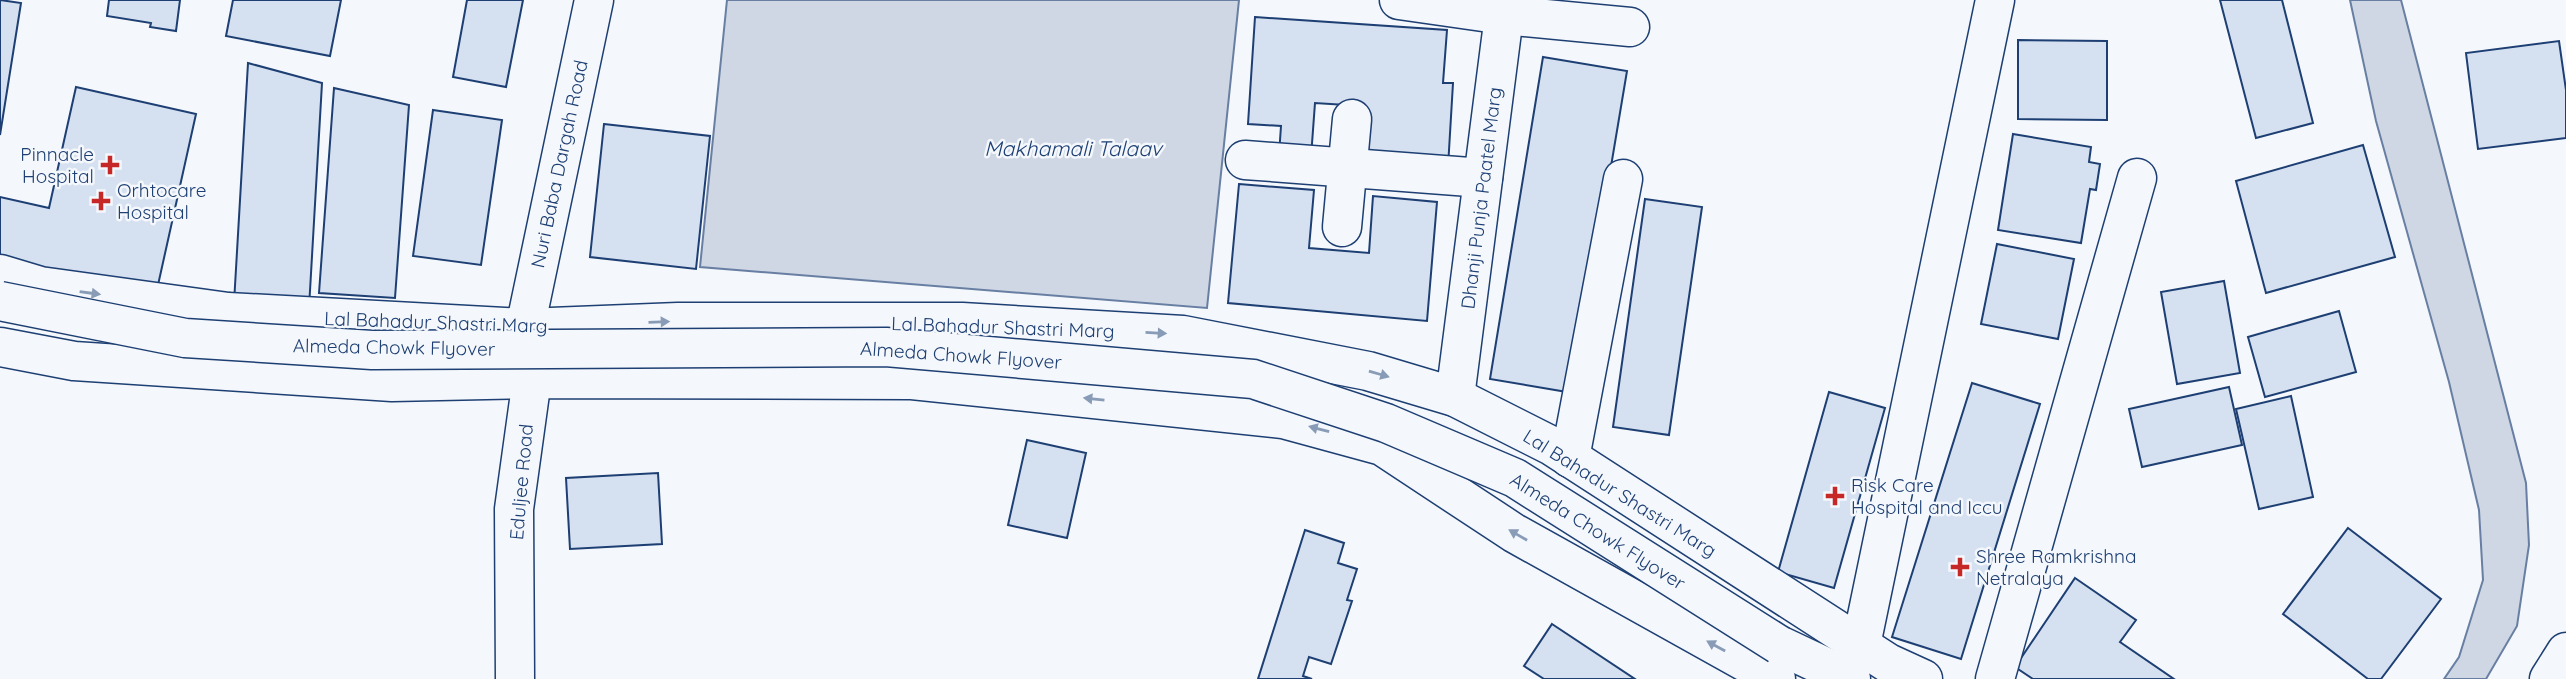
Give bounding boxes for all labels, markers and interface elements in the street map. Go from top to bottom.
street label: Nuri Baba Dargah Road [525,58,593,270]
street label: Dhanji Punja Paatel Marg [1455,86,1507,310]
water label: Makhamali Talaav [984,135,1165,161]
place label: Pinnacle Hospital [20,142,94,188]
marker: Pinnacle Hospital [100,155,120,175]
place label: Orhtocare Hospital [117,178,206,224]
marker: Orhtocare Hospital [91,191,111,211]
one-way arrow [79,288,101,299]
street label: Lal Bahadur Shastri Marg [324,306,548,338]
street label: Lal Bahadur Shastri Marg [891,311,1115,343]
one-way arrow [648,317,670,328]
one-way arrow [1145,328,1167,339]
street label: Almeda Chowk Flyover [293,333,496,361]
street label: Almeda Chowk Flyover [859,336,1063,374]
one-way arrow [1369,370,1390,380]
one-way arrow [1083,393,1105,404]
street label: Eduljee Road [504,423,538,541]
one-way arrow [1308,423,1329,433]
street label: Lal Bahadur Shastri Marg [1519,424,1721,562]
street label: Almeda Chowk Flyover [1506,467,1691,595]
place label: Risk Care Hospital and Iccu [1851,473,2003,519]
marker: Risk Care Hospital and Iccu [1825,486,1845,506]
one-way arrow [1508,528,1527,541]
place label: Shree Ramkrishna Netralaya [1976,544,2136,590]
marker: Shree Ramkrishna Netralaya [1950,557,1970,577]
one-way arrow [1707,640,1726,652]

